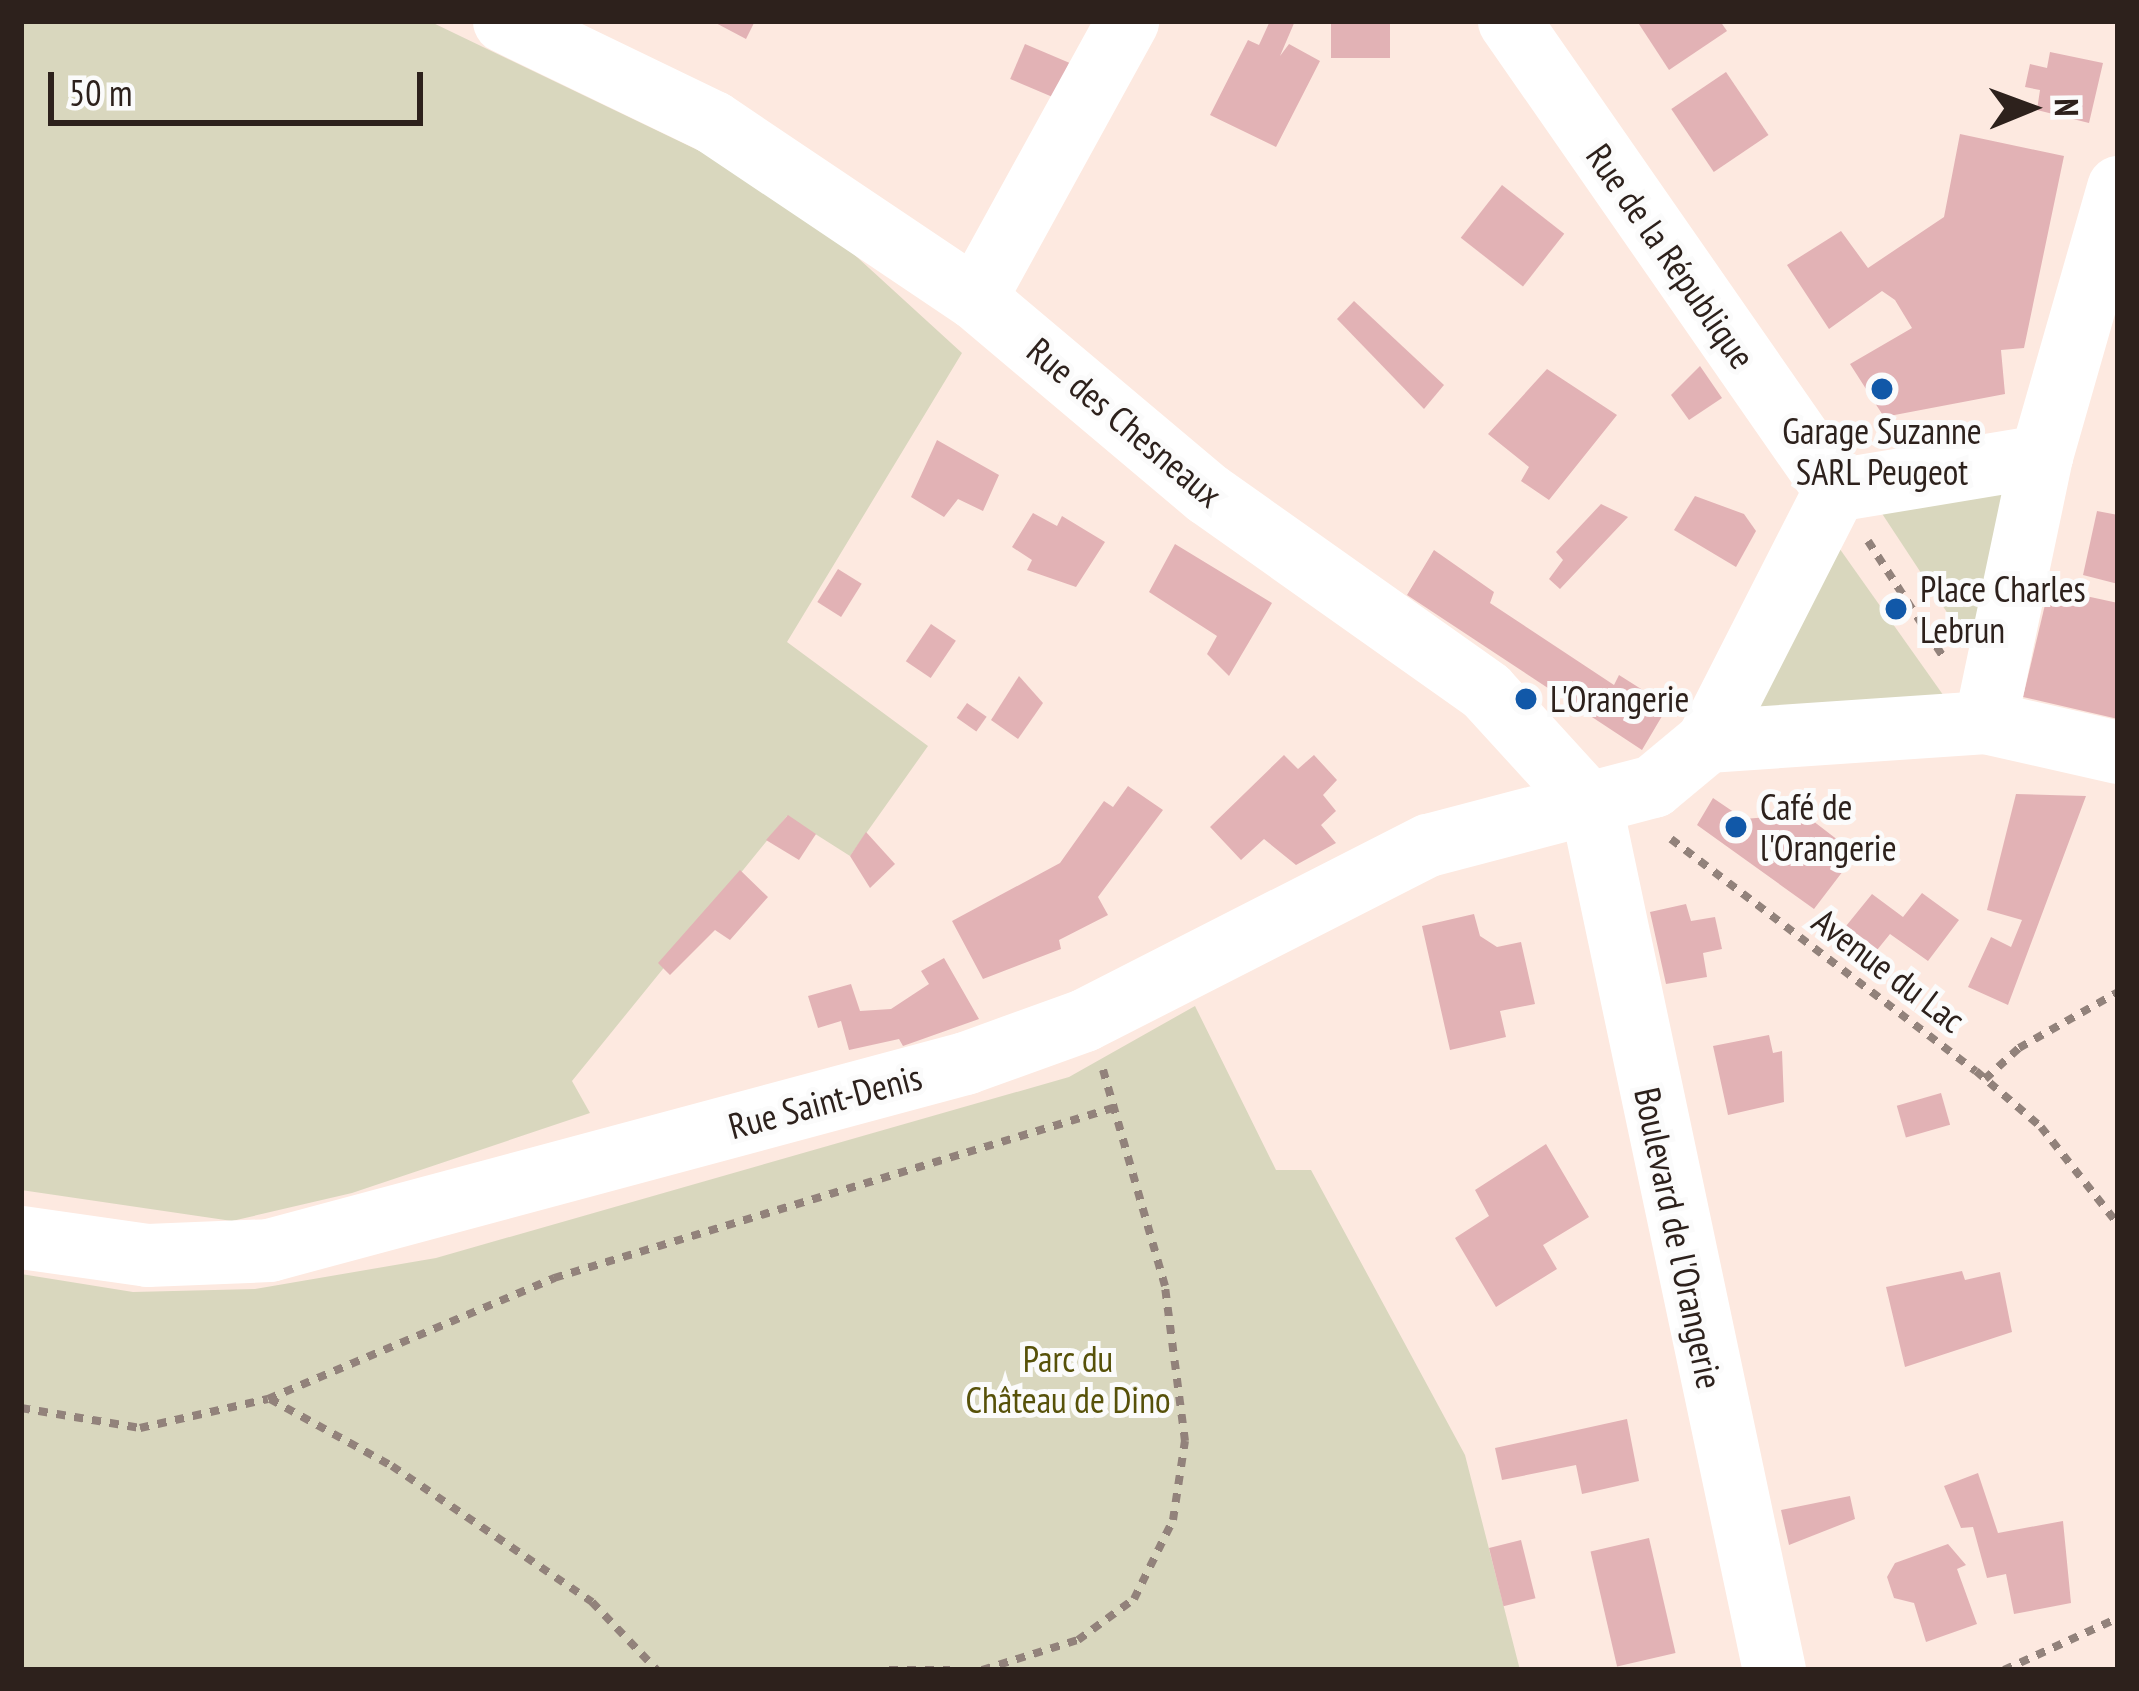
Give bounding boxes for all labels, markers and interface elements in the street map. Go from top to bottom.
scale bar [54,48,429,122]
north arrow [1971,48,2091,168]
text: 50 m [69,69,132,116]
text: N [2046,98,2089,117]
street label: Rue de la République [1578,136,1764,376]
street label: Rue des Chesneaux [1019,328,1231,516]
marker: Garage Suzanne SARL Peugeot [1869,376,1895,402]
place label: Garage Suzanne SARL Peugeot [1782,408,1982,493]
place label: Place Charles Lebrun [1920,566,2086,651]
marker: Place Charles Lebrun [1883,596,1909,622]
place label: L'Orangerie [1550,677,1689,721]
marker: L'Orangerie [1513,686,1539,712]
place label: Café de l'Orangerie [1760,784,1897,869]
marker: Café de l'Orangerie [1723,814,1749,840]
street label: Avenue du Lac [1804,899,1974,1041]
street label: Rue Saint-Denis [724,1055,926,1147]
street label: Boulevard de l'Orangerie [1626,1083,1732,1393]
park label: Parc du Château de Dino [965,1336,1171,1421]

